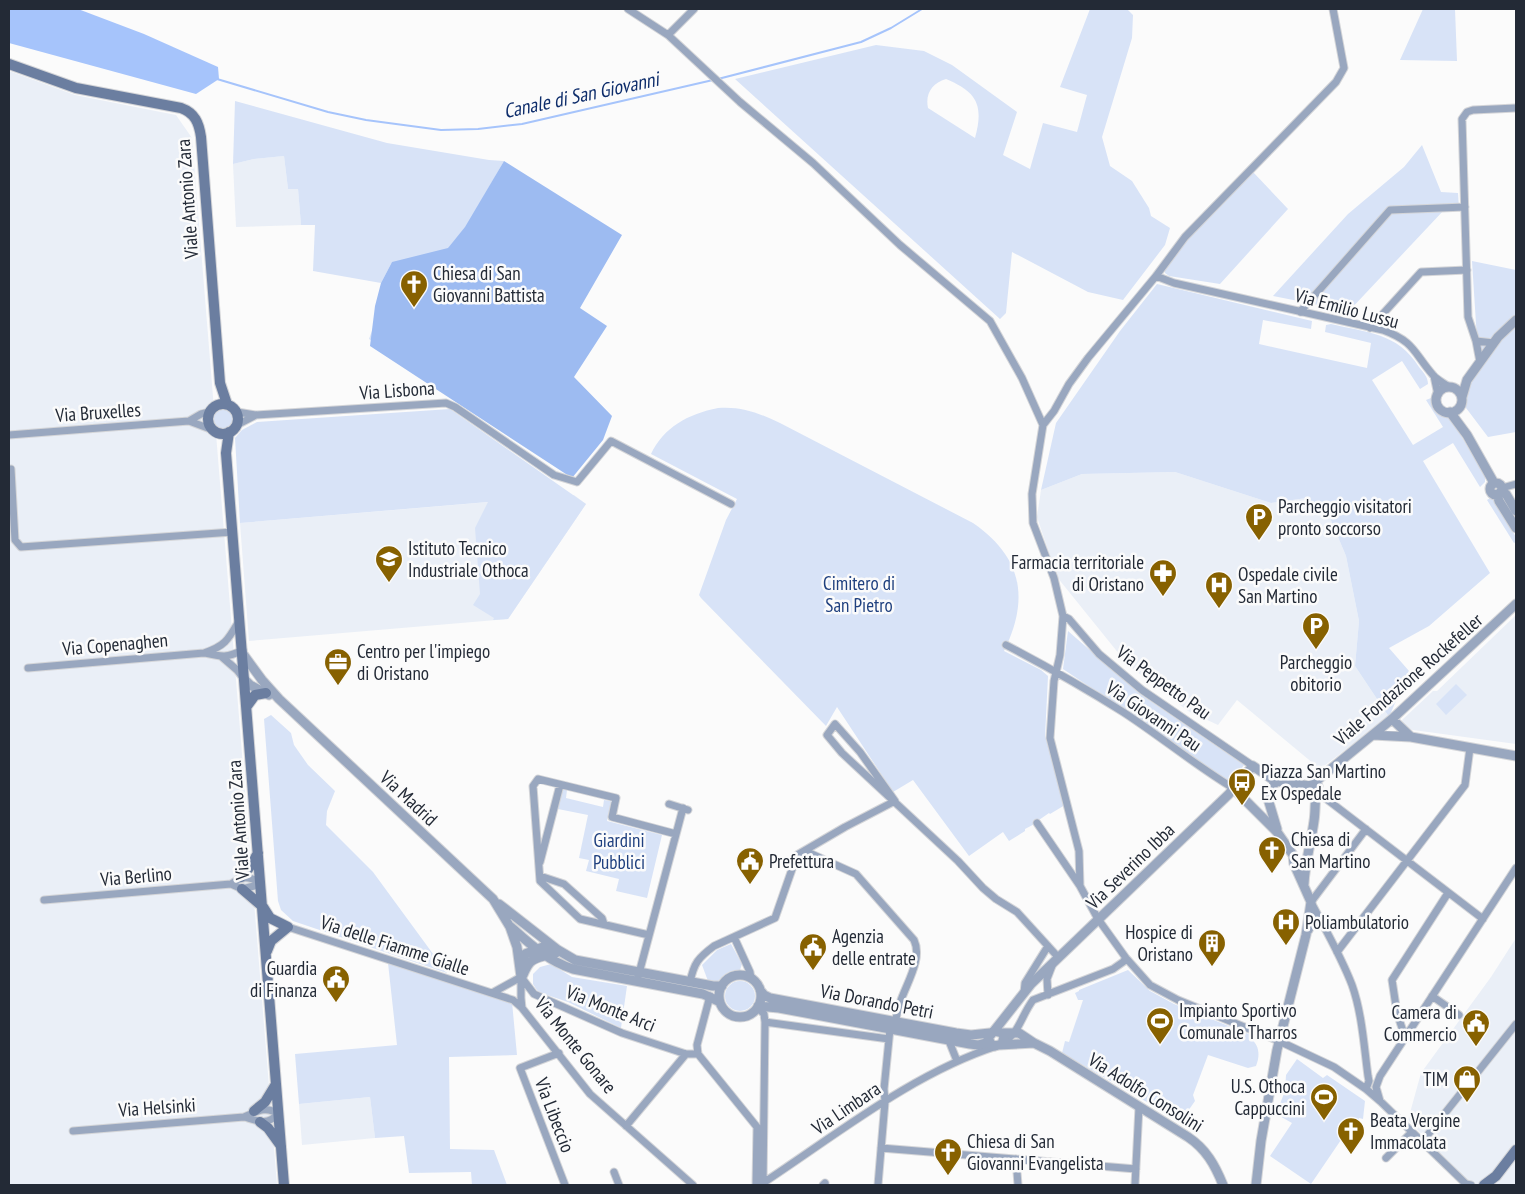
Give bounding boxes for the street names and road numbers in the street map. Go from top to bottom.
street label: Viale Antonio Zara [171,138,203,261]
street label: Via Emilio Lussu [1291,282,1402,333]
street label: Via Lisbona [358,375,435,405]
street label: Via Bruxelles [54,397,141,427]
street label: Viale Fondazione Rockefeller [1328,607,1488,751]
street label: Via Copenaghen [60,627,169,661]
street label: Via Peppetto Pau [1111,639,1216,724]
street label: Via Giovanni Pau [1101,675,1206,757]
street label: Viale Antonio Zara [222,759,254,882]
street label: Via Madrid [374,765,443,831]
street label: Via Severino Ibba [1080,818,1179,915]
street label: Via Berlino [98,861,173,891]
street label: Via delle Fiamme Gialle [316,909,473,980]
street label: Via Dorando Petri [817,978,936,1024]
street label: Via Monte Arci [562,979,659,1037]
street label: Via Monte Gonare [529,991,622,1098]
street label: Via Adolfo Consolini [1083,1047,1208,1137]
street label: Via Libeccio [529,1073,580,1156]
street label: Via Limbara [806,1076,885,1140]
street label: Via Helsinki [117,1092,196,1122]

